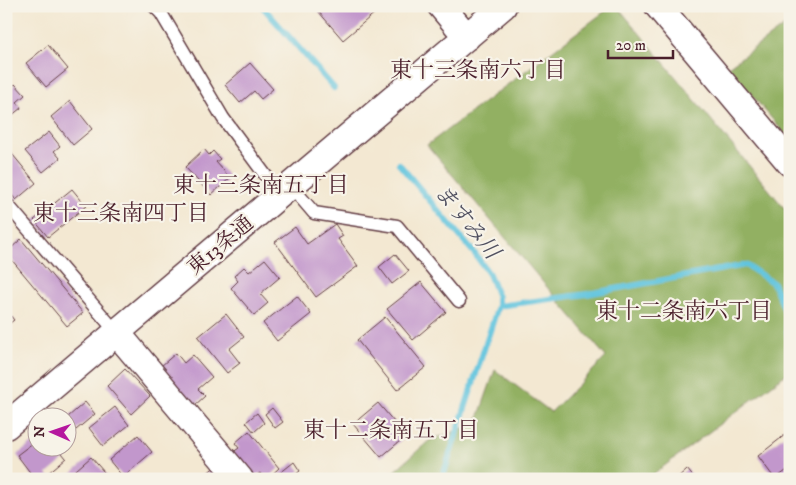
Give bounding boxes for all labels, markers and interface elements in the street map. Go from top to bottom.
scale bar [608,28,674,60]
text: 20 m [616,36,646,55]
district label: 東十三条南六丁目 [390,57,566,84]
district label: 東十三条南五丁目 [173,172,349,199]
water label: ますみ川 [429,179,506,266]
district label: 東十三条南四丁目 [33,200,209,227]
street label: 東13条通 [182,211,259,281]
district label: 東十二条南六丁目 [596,298,772,325]
north arrow [28,408,78,458]
district label: 東十二条南五丁目 [303,417,479,444]
text: N [31,425,49,438]

